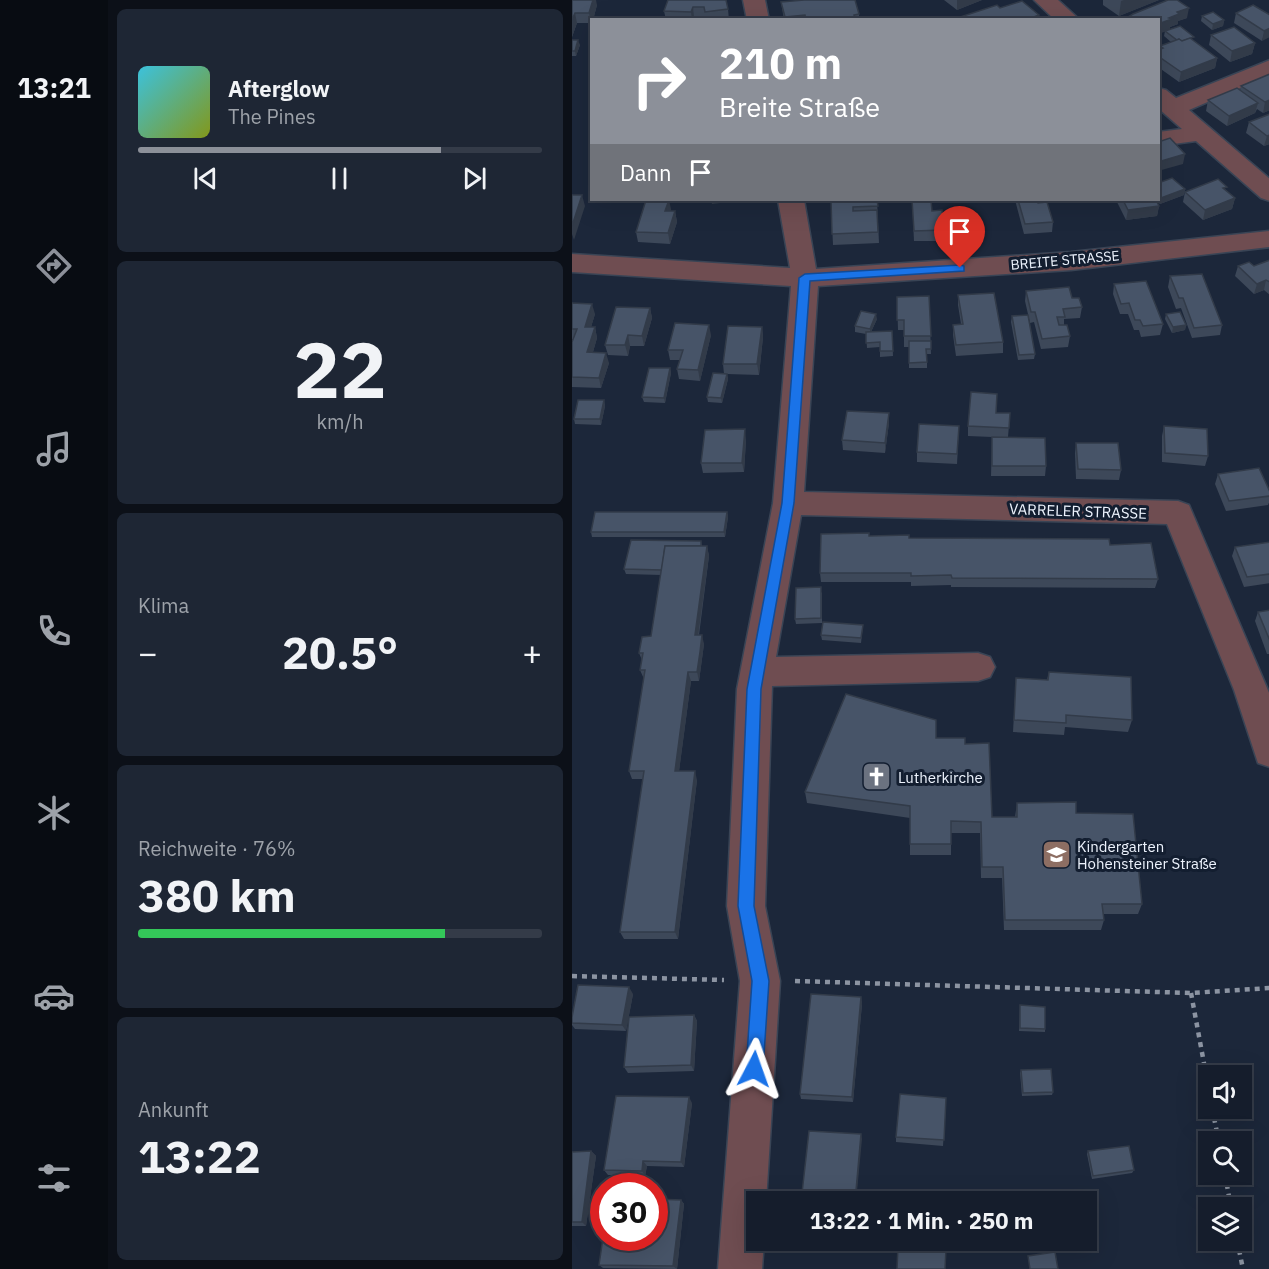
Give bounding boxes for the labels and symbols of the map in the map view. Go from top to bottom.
pin [934,206,985,268]
street label: BREITE STRASSE [1010,246,1120,274]
street label: VARRELER STRASSE [1009,499,1147,523]
church icon: Lutherkirche [861,761,893,793]
place label: Lutherkirche [898,768,983,787]
place label: Kindergarten Hohensteiner Straße [1077,837,1217,873]
school or university icon: Kindergarten Hohensteiner Straße [1040,839,1072,871]
position arrow [722,1037,786,1101]
speed limit sign: 30 [590,1173,668,1251]

